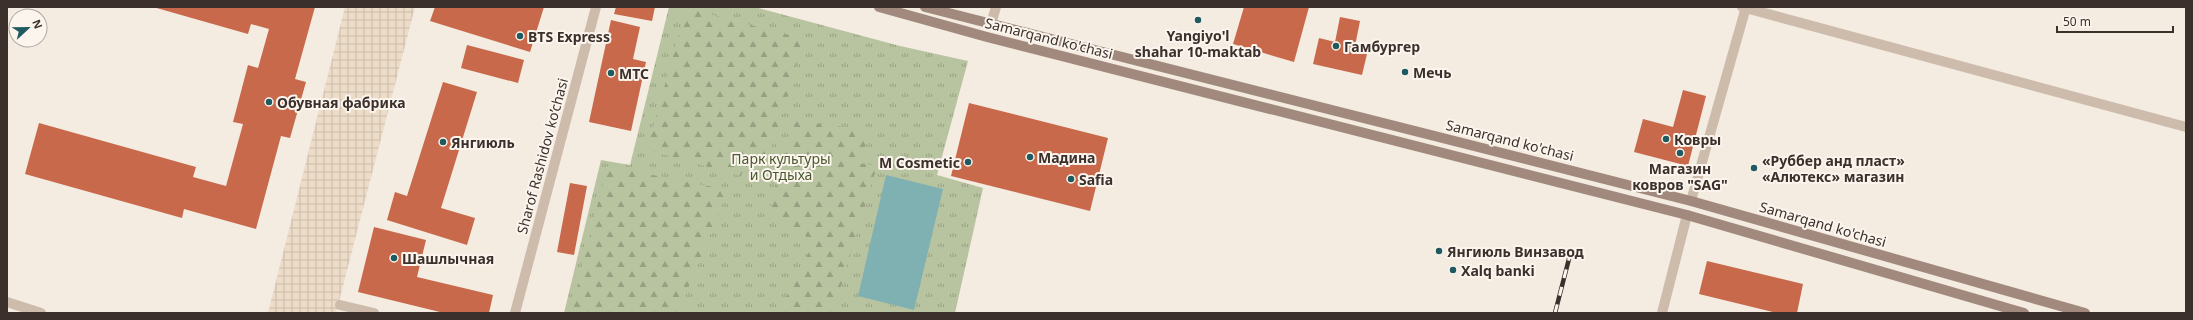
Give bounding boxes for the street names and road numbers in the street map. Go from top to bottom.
street label: Samarqand ko'chasi [983,13,1115,63]
street label: Sharof Rashidov ko’chasi [512,76,572,236]
street label: Samarqand ko'chasi [1444,115,1576,165]
street label: Samarqand ko'chasi [1757,197,1889,251]

